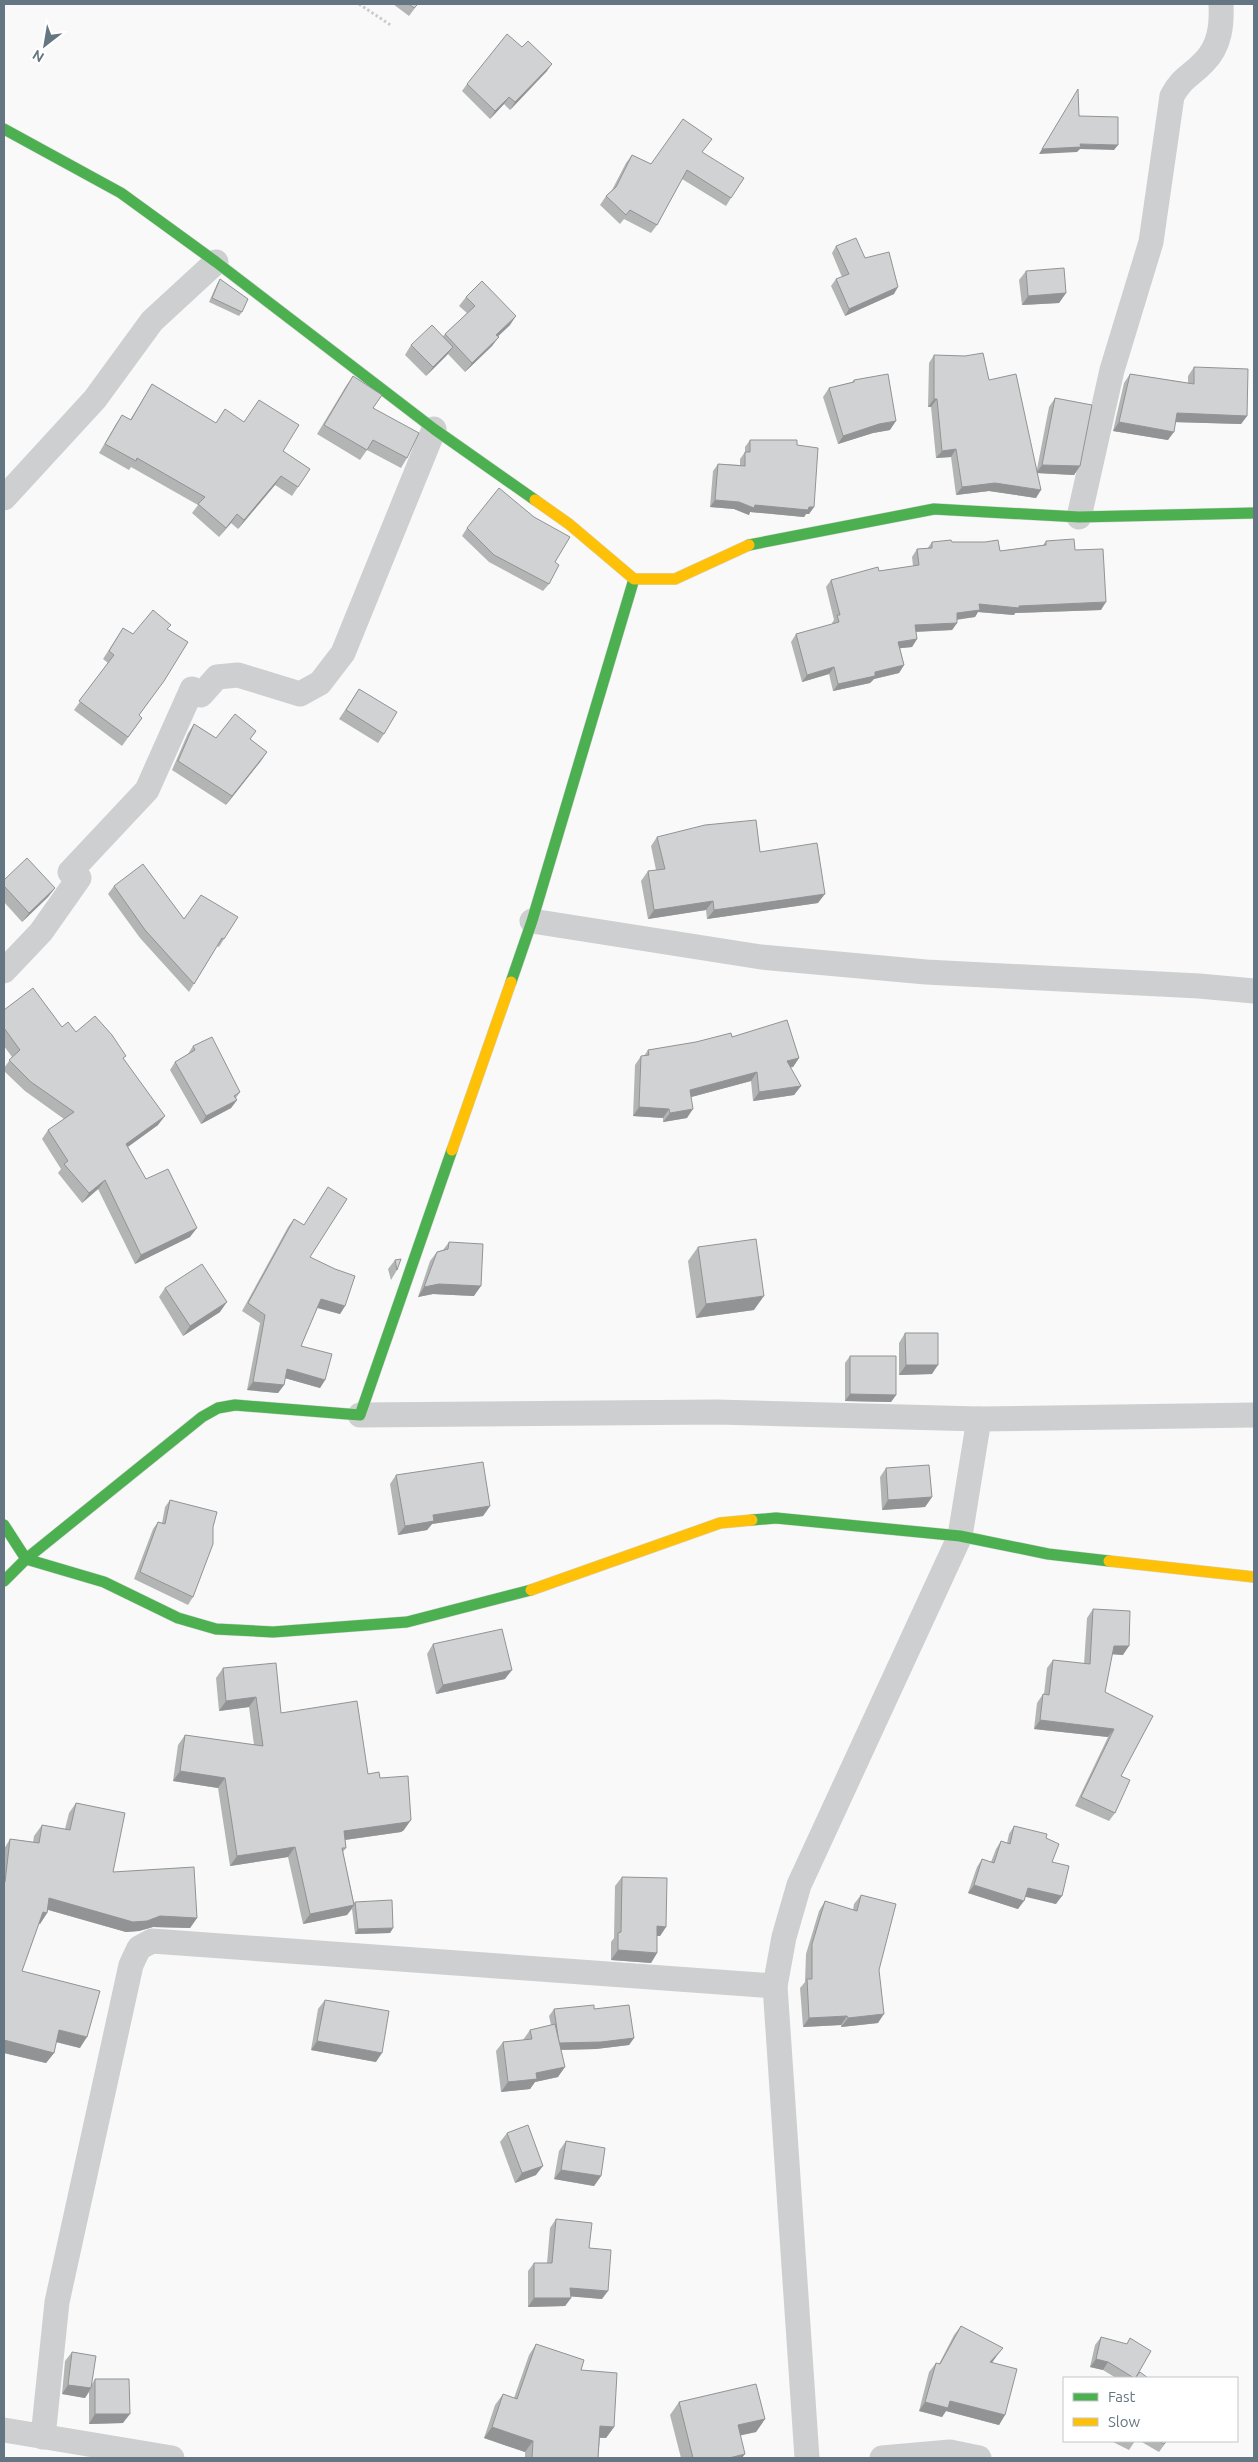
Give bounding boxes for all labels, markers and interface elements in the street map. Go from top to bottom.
north arrow [20,20,70,70]
text: N [30,47,47,66]
legend [1063,2377,1238,2442]
text: Fast [1108,2388,1136,2405]
text: Slow [1108,2413,1141,2430]

